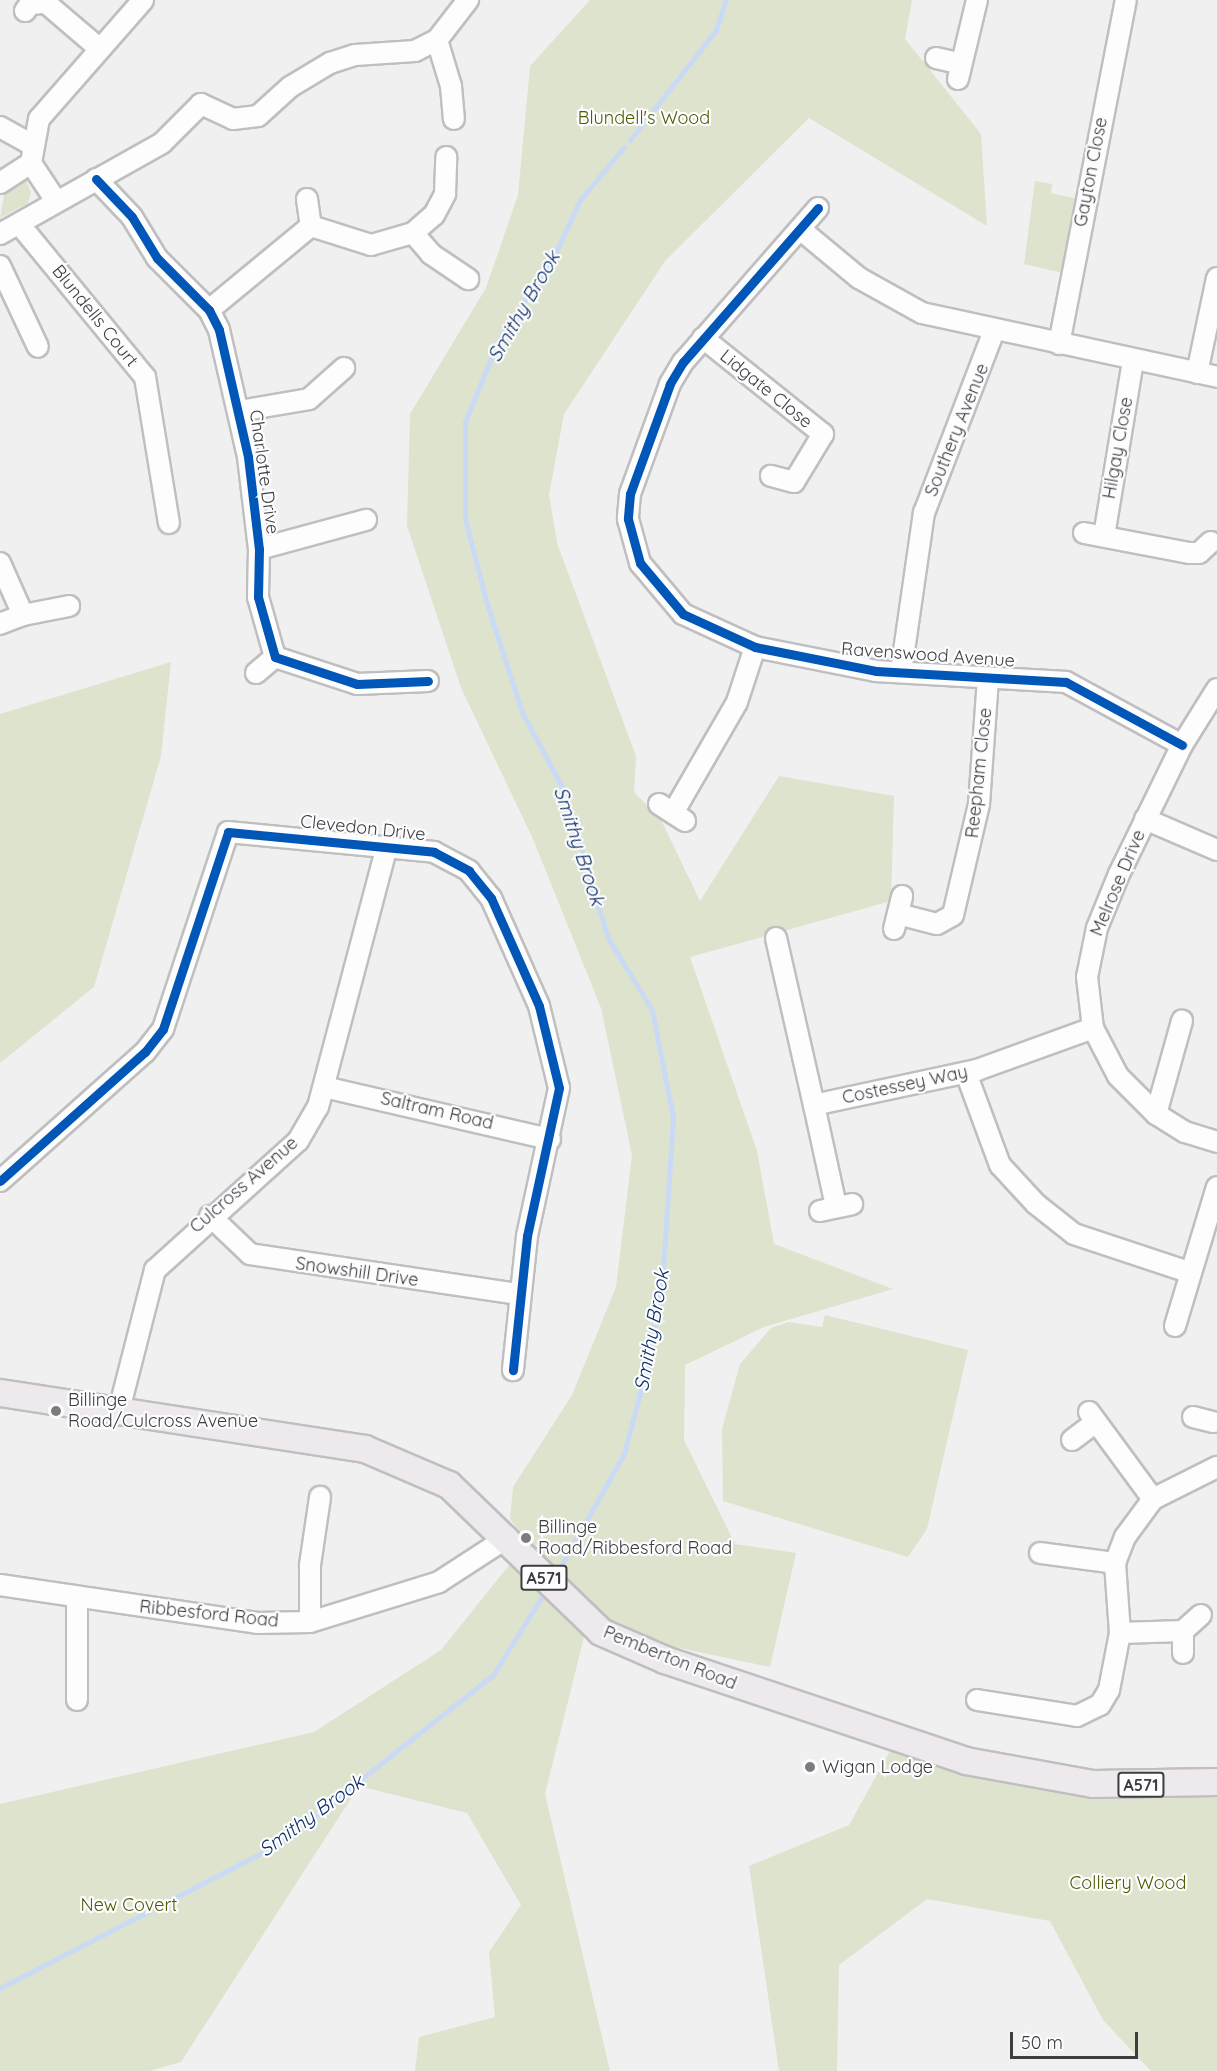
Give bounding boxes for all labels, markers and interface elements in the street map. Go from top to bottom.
park label: Blundell's Wood [578,107,710,129]
street label: Gayton Close [1070,115,1112,229]
water label: Smithy Brook [482,246,564,366]
street label: Blundells Court [47,261,143,371]
street label: Lidgate Close [715,345,817,433]
street label: Southery Avenue [921,360,993,500]
street label: Hilgay Close [1098,395,1138,501]
street label: Charlotte Drive [245,409,283,535]
street label: Ravenswood Avenue [840,638,1016,672]
street label: Reepham Close [961,707,997,839]
water label: Smithy Brook [549,783,611,909]
street label: Clevedon Drive [299,811,427,845]
street label: Melrose Drive [1086,827,1150,939]
street label: Costessey Way [840,1061,970,1109]
street label: Saltram Road [379,1088,495,1134]
street label: Culcross Avenue [186,1132,302,1238]
street label: Snowshill Drive [294,1253,420,1291]
water label: Smithy Brook [628,1267,674,1393]
place label: Billinge Road/Culcross Avenue [68,1390,258,1432]
marker: Billinge Road/Culcross Avenue [49,1404,63,1418]
place label: Billinge Road/Ribbesford Road [538,1517,732,1559]
marker: Billinge Road/Ribbesford Road [519,1531,533,1545]
road number: A571 [520,1565,568,1591]
street label: Ribbesford Road [138,1596,280,1632]
street label: Pemberton Road [600,1621,740,1695]
place label: Wigan Lodge [822,1756,933,1778]
marker: Wigan Lodge [803,1760,817,1774]
water label: Smithy Brook [254,1769,368,1861]
road number: A571 [1117,1772,1165,1798]
park label: Colliery Wood [1070,1872,1186,1894]
park label: New Covert [81,1894,177,1916]
scale bar [1013,2020,1140,2058]
text: 50 m [1021,2031,1063,2054]

